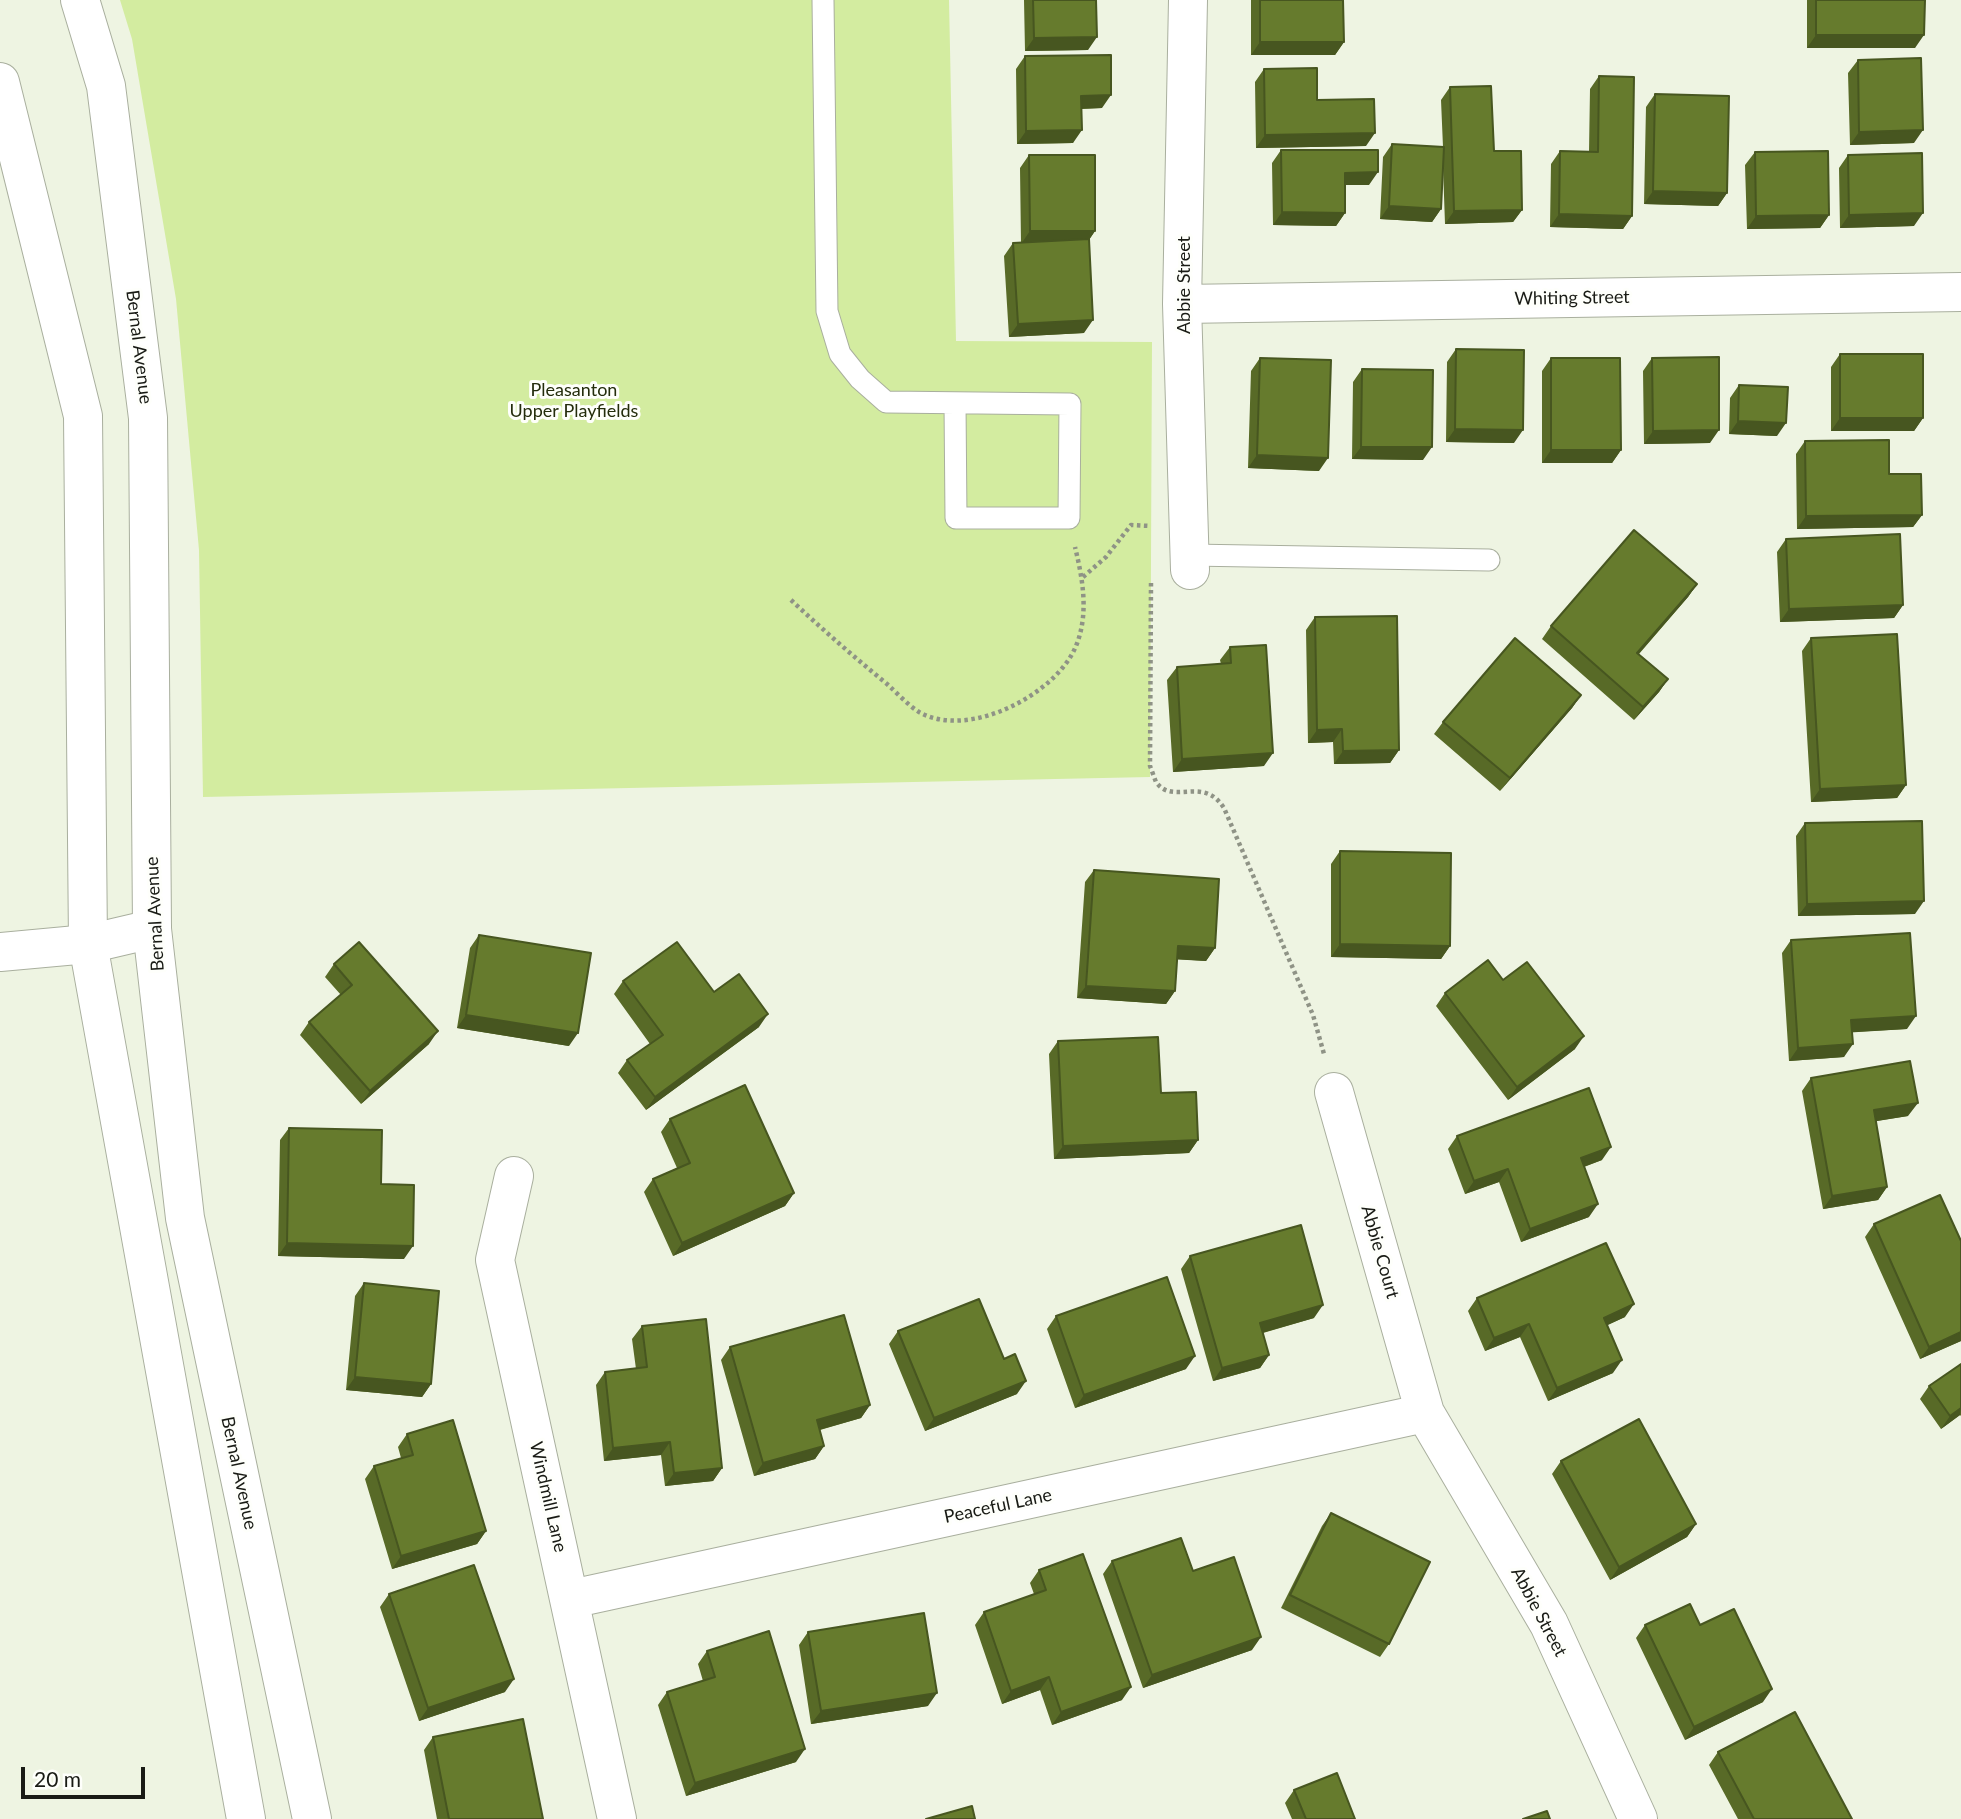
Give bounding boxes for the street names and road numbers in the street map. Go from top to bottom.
street label: Abbie Street [1173,236,1195,334]
street label: Whiting Street [1514,286,1630,310]
street label: Bernal Avenue [121,289,157,405]
street label: Bernal Avenue [141,856,169,972]
street label: Abbie Court [1356,1203,1404,1301]
street label: Bernal Avenue [216,1415,262,1531]
street label: Windmill Lane [525,1440,571,1554]
street label: Peaceful Lane [942,1484,1054,1528]
street label: Abbie Street [1506,1564,1572,1660]

